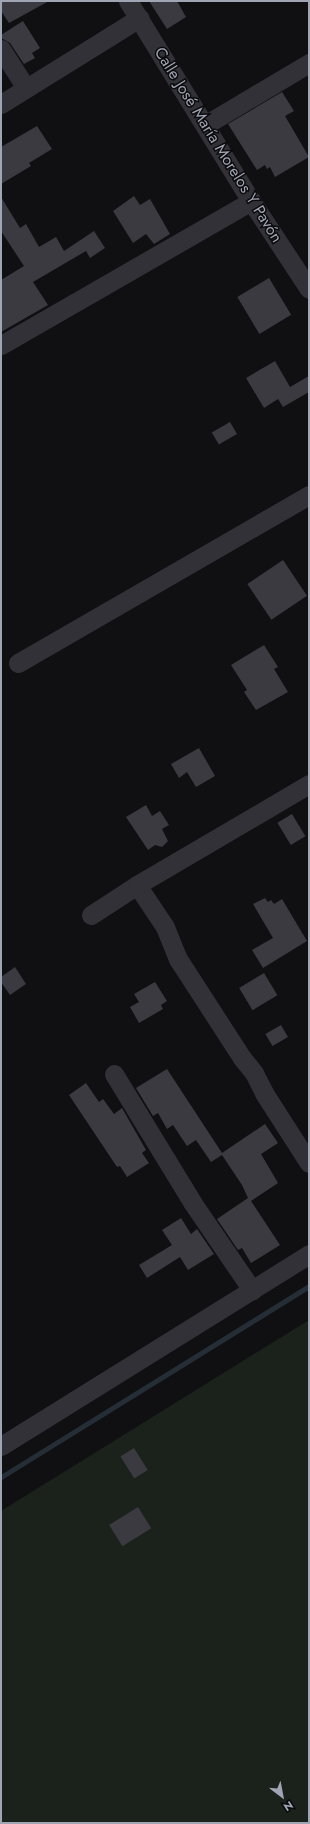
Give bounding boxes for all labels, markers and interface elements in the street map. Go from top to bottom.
street label: Calle José María Morelos Y Pavón [150,44,286,246]
north arrow [262,1776,302,1816]
text: N [280,1797,296,1815]

